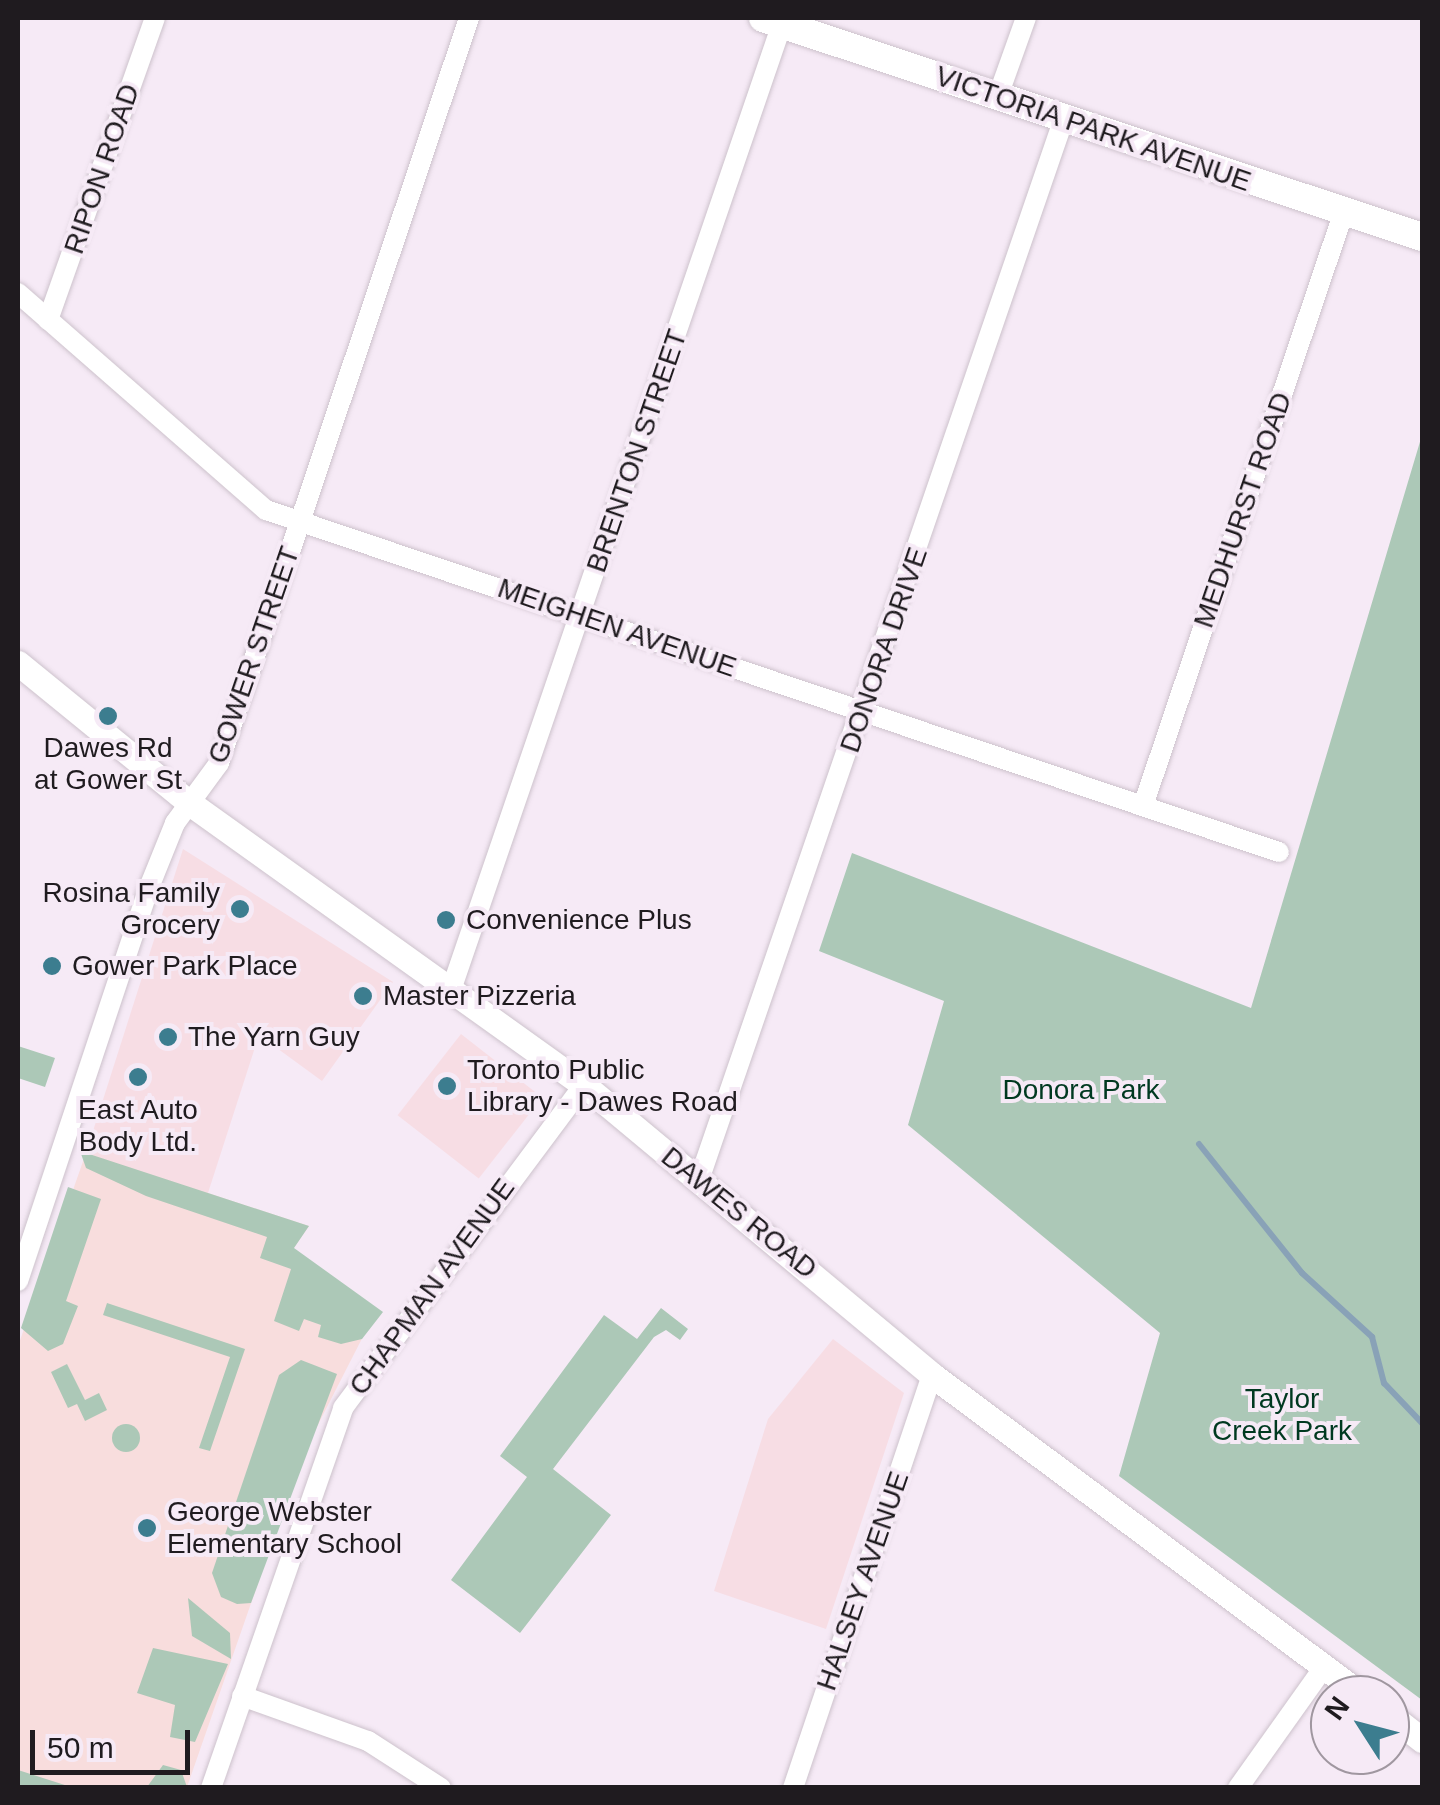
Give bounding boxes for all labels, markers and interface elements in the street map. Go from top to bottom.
street label: VICTORIA PARK AVENUE [929,59,1257,199]
street label: RIPON ROAD [57,80,147,258]
street label: BRENTON STREET [580,325,694,577]
street label: MEDHURST ROAD [1187,388,1299,632]
street label: GOWER STREET [201,542,307,768]
street label: DONORA DRIVE [833,542,935,758]
street label: MEIGHEN AVENUE [493,571,741,685]
marker: Dawes Rd at Gower St [97,705,119,727]
place label: Dawes Rd at Gower St [34,731,182,797]
place label: Rosina Family Grocery [43,876,220,942]
marker: Rosina Family Grocery [229,898,251,920]
place label: Convenience Plus [466,903,692,937]
marker: Convenience Plus [435,909,457,931]
place label: Gower Park Place [72,949,298,983]
marker: Gower Park Place [41,955,63,977]
place label: Master Pizzeria [383,979,576,1013]
marker: Master Pizzeria [352,985,374,1007]
place label: The Yarn Guy [188,1020,360,1054]
marker: The Yarn Guy [157,1026,179,1048]
place label: Toronto Public Library - Dawes Road [467,1053,738,1119]
marker: East Auto Body Ltd. [127,1066,149,1088]
park label: Donora Park [1002,1073,1160,1107]
marker: Toronto Public Library - Dawes Road [436,1075,458,1097]
place label: East Auto Body Ltd. [77,1093,199,1159]
street label: DAWES ROAD [654,1140,824,1286]
street label: CHAPMAN AVENUE [342,1172,522,1402]
park label: Taylor Creek Park [1212,1382,1352,1448]
street label: HALSEY AVENUE [809,1466,917,1696]
place label: George Webster Elementary School [167,1495,402,1561]
marker: George Webster Elementary School [136,1517,158,1539]
north arrow [1310,1675,1410,1775]
text: N [1318,1691,1355,1726]
scale bar [35,1710,195,1772]
text: 50 m [47,1731,114,1764]

